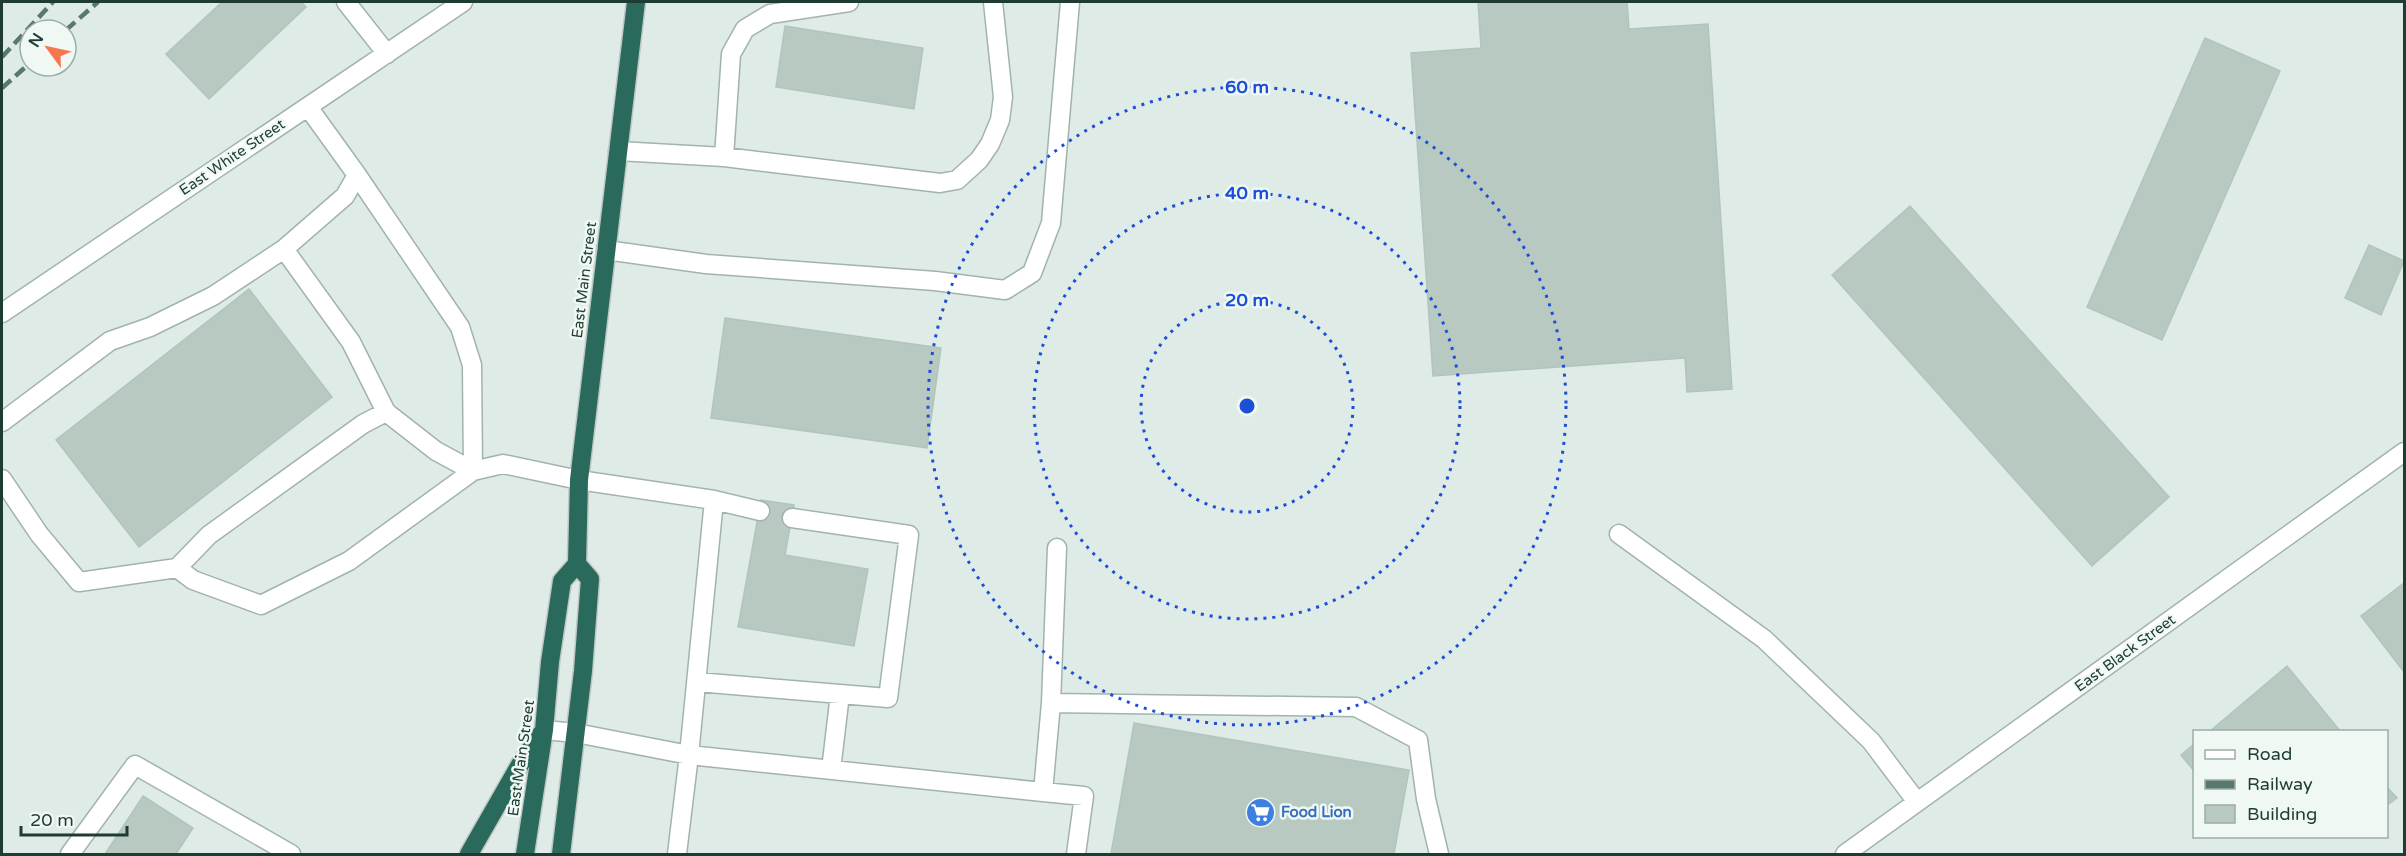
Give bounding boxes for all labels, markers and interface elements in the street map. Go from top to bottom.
north arrow [18,18,78,78]
text: N [24,30,48,51]
text: 60 m [1225,76,1269,98]
street label: East White Street [176,115,288,199]
text: 40 m [1225,182,1269,204]
street label: East Main Street [568,220,600,339]
text: 20 m [1225,289,1269,311]
centre of rings [1237,396,1257,416]
street label: East Black Street [2071,610,2179,696]
street label: East Main Street [504,698,538,817]
legend [2193,730,2388,838]
text: Road [2247,743,2292,765]
text: Railway [2247,773,2313,795]
supermarket icon: Food Lion [1244,796,1276,828]
scale bar [21,799,128,837]
place label: Food Lion [1281,803,1352,821]
text: Building [2247,803,2317,825]
text: 20 m [30,809,74,831]

